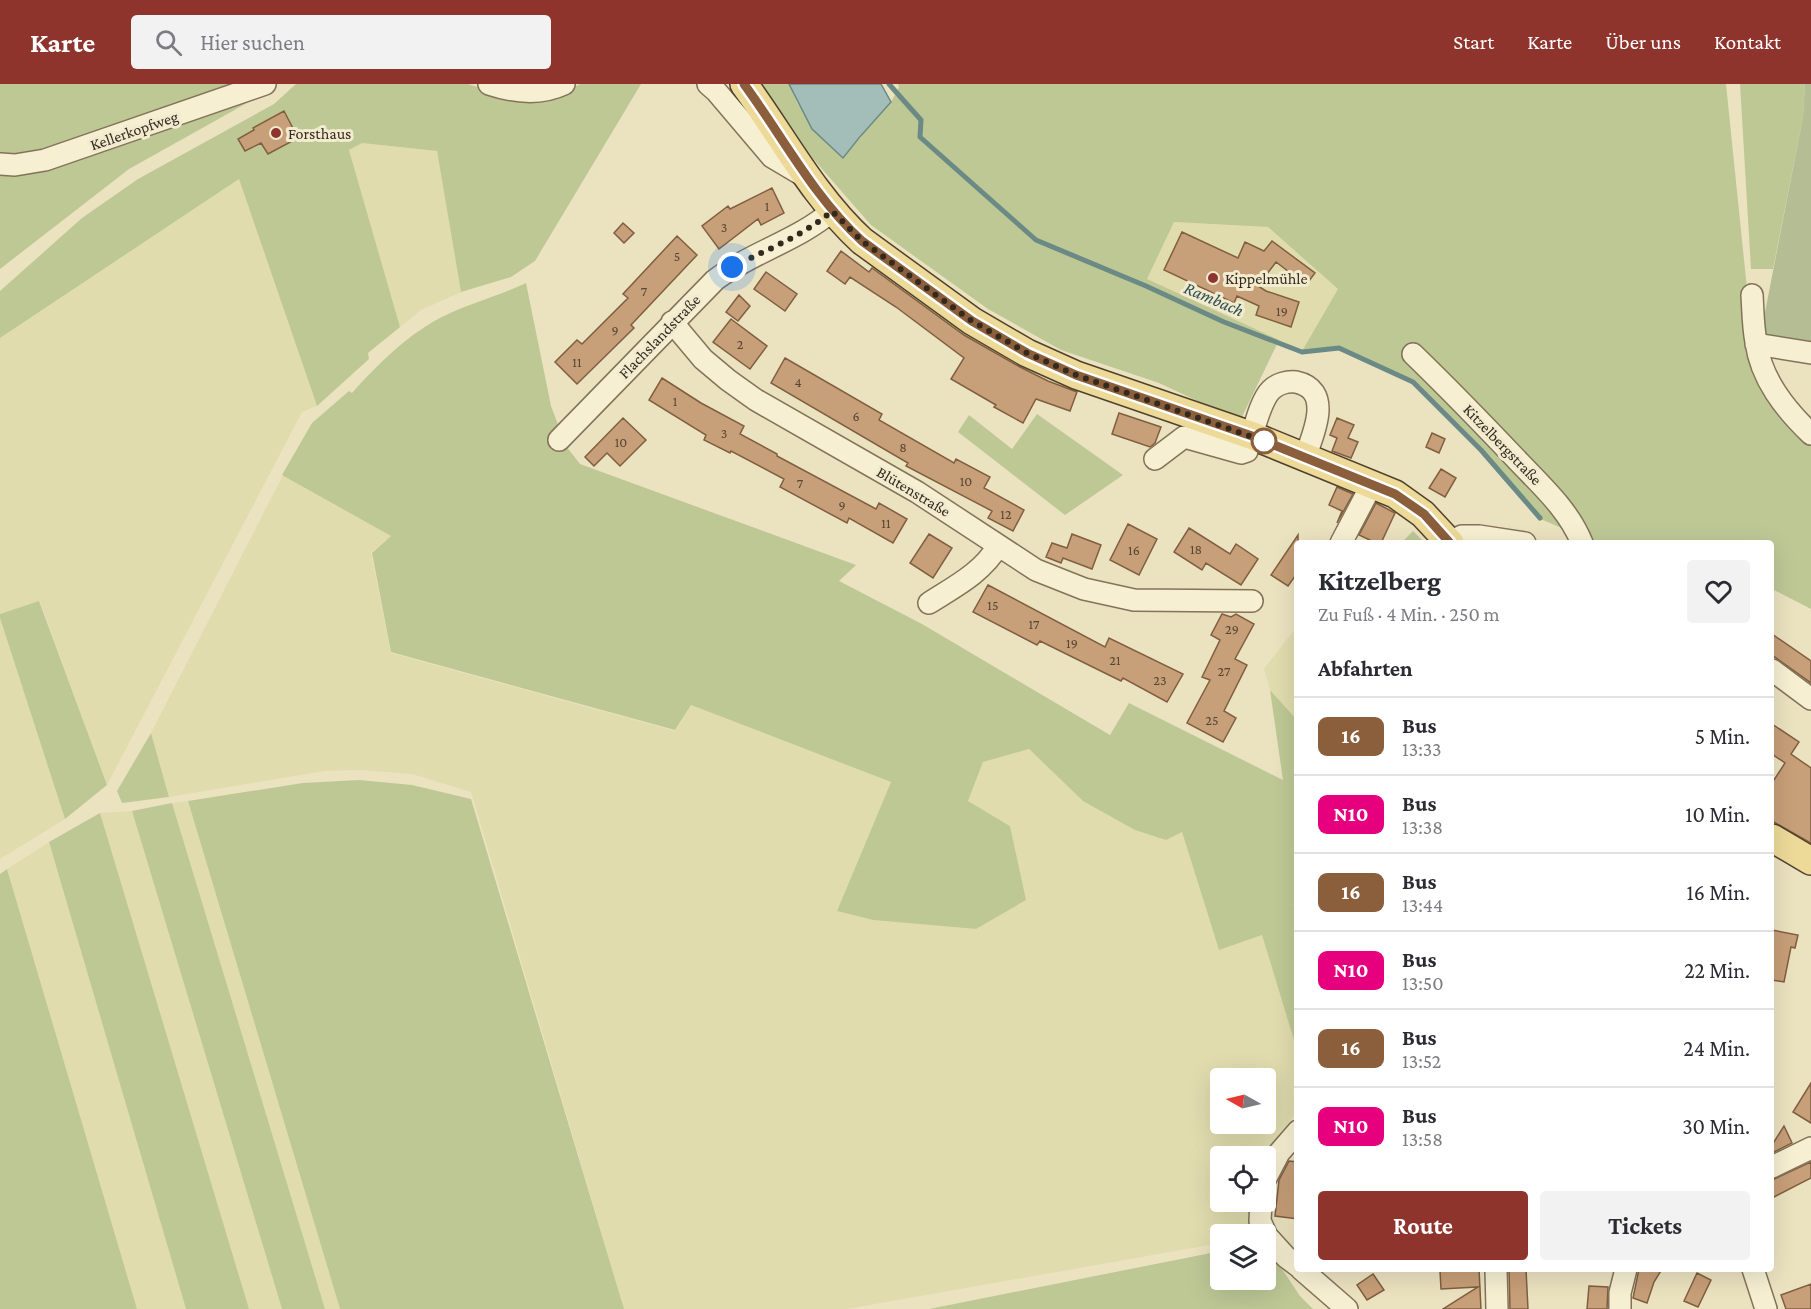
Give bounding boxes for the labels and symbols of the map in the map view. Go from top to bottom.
street label: Kellerkopfweg [88,107,181,154]
place label: Forsthaus [288,125,351,142]
marker: Forsthaus [269,126,283,140]
house number: 1 [765,198,770,214]
house number: 3 [721,219,727,235]
house number: 5 [674,248,680,264]
your location [717,252,747,282]
place label: Kippelmühle [1225,270,1308,288]
marker: Kippelmühle [1206,271,1220,285]
water label: Rambach [1181,278,1247,321]
house number: 7 [641,283,648,299]
street label: Flachslandstraße [615,291,704,382]
house number: 19 [1276,303,1288,319]
house number: 9 [611,322,619,338]
house number: 2 [737,336,744,352]
house number: 11 [572,354,582,370]
house number: 4 [794,374,802,390]
house number: 1 [673,393,678,409]
street label: Kitzelbergstraße [1459,401,1545,489]
house number: 6 [852,408,860,424]
house number: 3 [721,425,727,441]
unlabelled marker [1251,428,1277,454]
house number: 10 [615,434,627,450]
house number: 8 [899,439,907,455]
street label: Blütenstraße [874,463,953,520]
house number: 10 [960,473,972,489]
house number: 7 [797,475,804,491]
house number: 9 [838,497,846,513]
house number: 12 [1000,506,1012,522]
house number: 11 [881,515,891,531]
house number: 18 [1190,541,1202,557]
house number: 16 [1128,542,1140,558]
house number: 15 [987,597,999,613]
house number: 17 [1028,616,1040,632]
house number: 29 [1225,621,1239,637]
house number: 19 [1066,635,1078,651]
house number: 21 [1109,652,1121,668]
house number: 27 [1218,663,1231,679]
house number: 23 [1153,672,1167,688]
house number: 25 [1205,712,1219,728]
north arrow [1210,1068,1276,1134]

